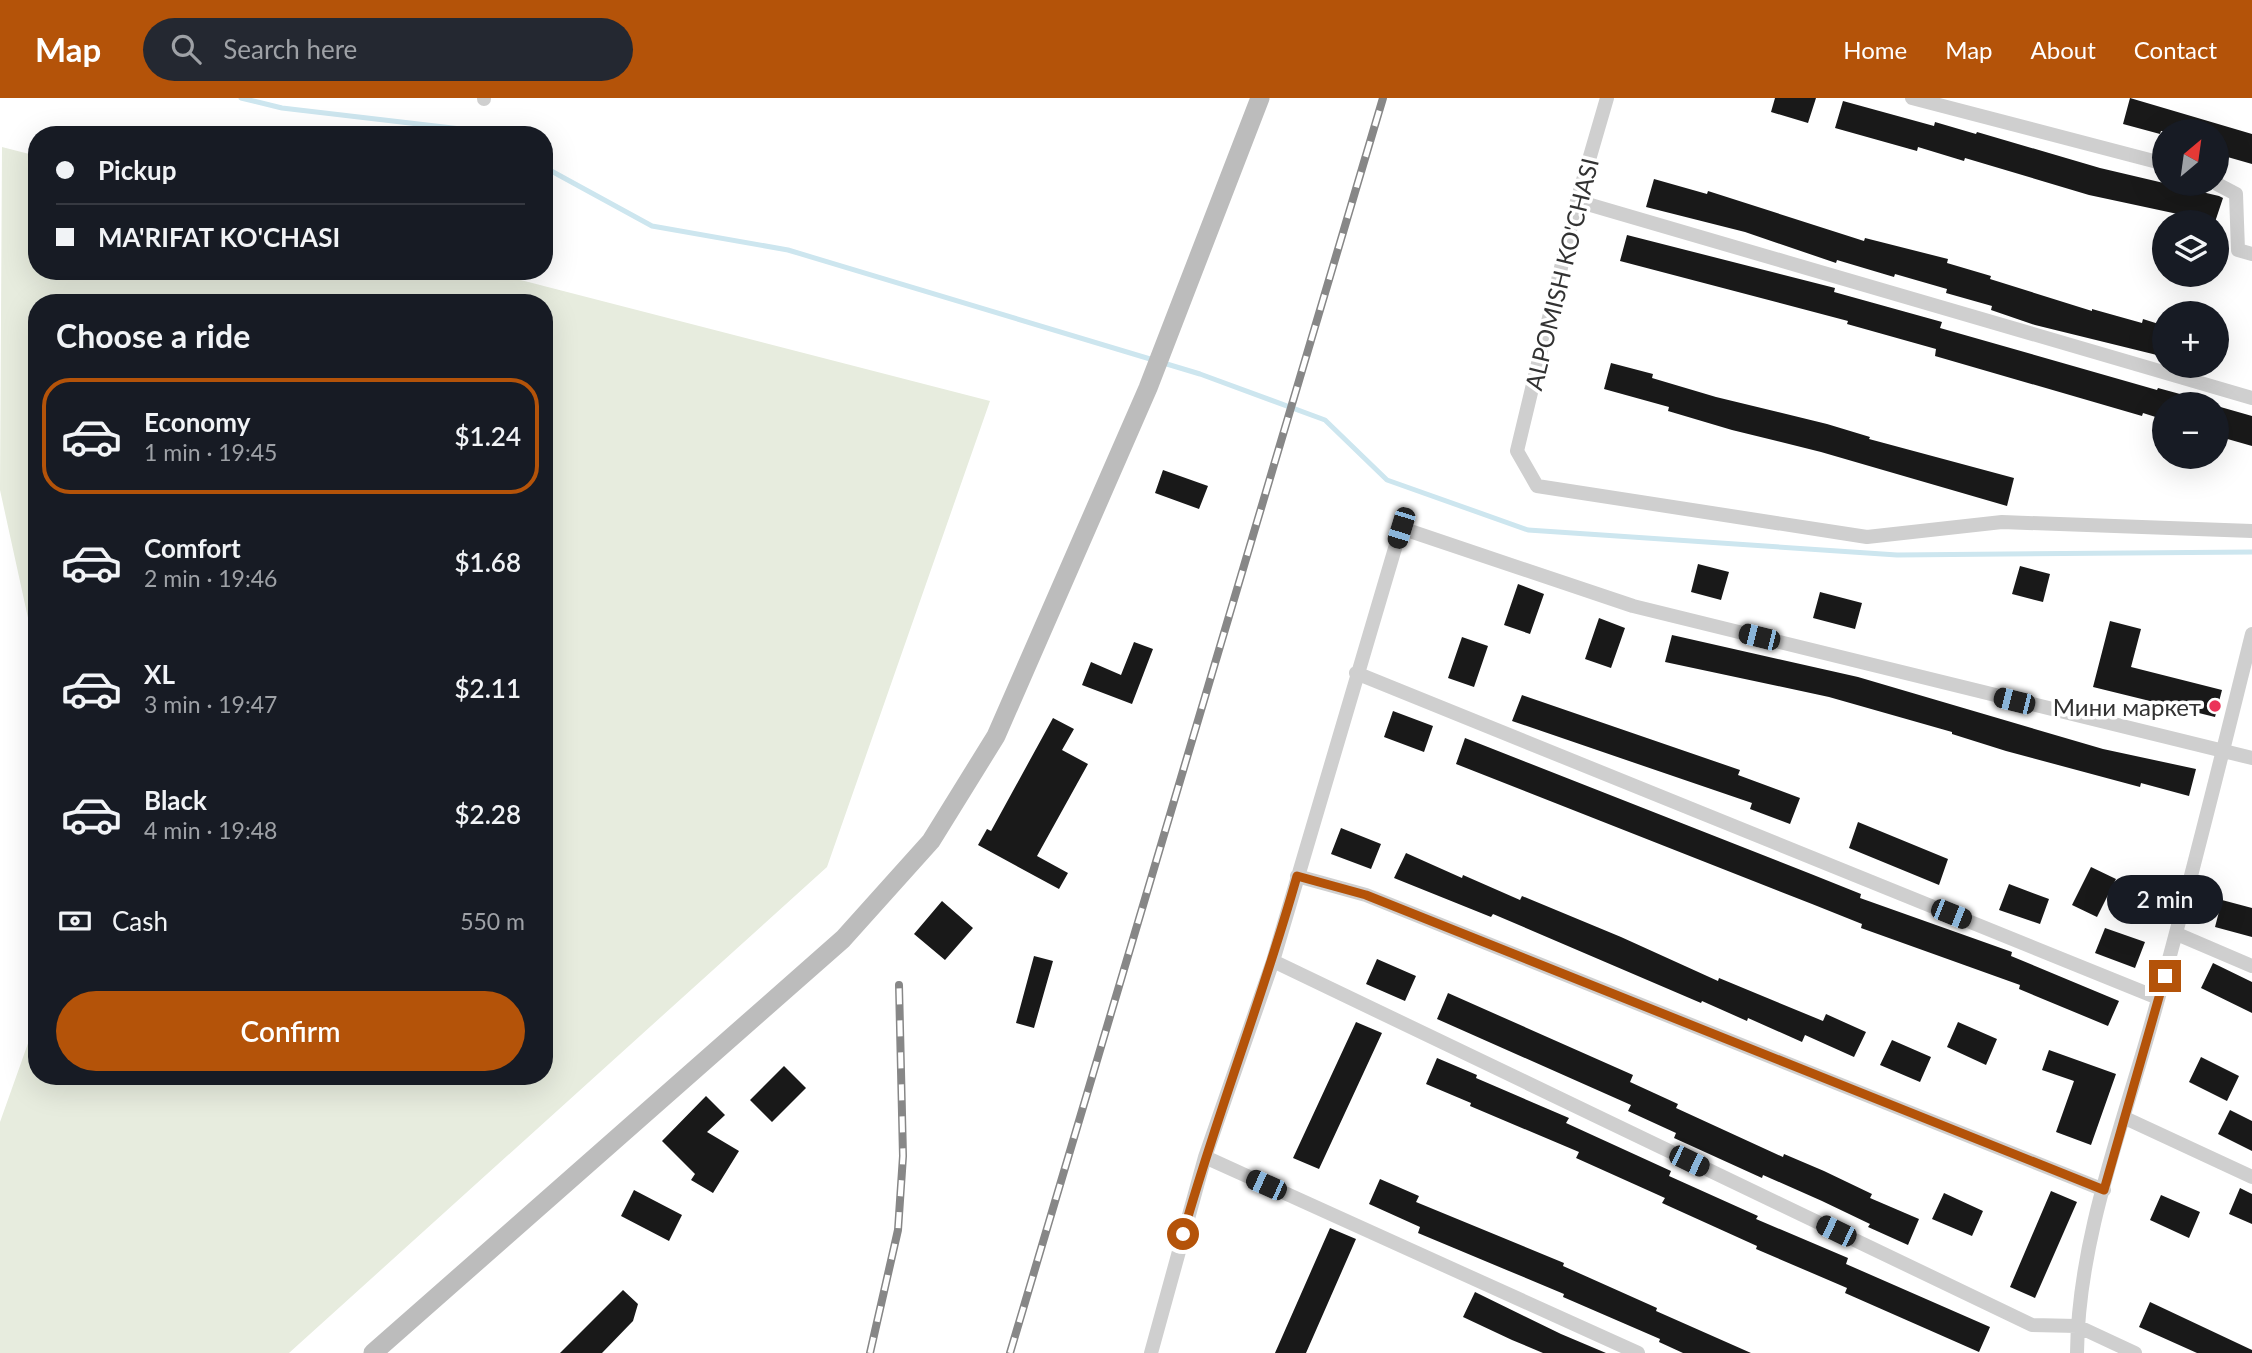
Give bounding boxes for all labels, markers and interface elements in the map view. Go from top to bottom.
search box [143,18,633,81]
text: Map [35,29,101,69]
icon: search [167,30,205,68]
text: Search here [223,33,357,65]
text: Home [1843,35,1907,64]
text: Map [1945,35,1993,64]
text: About [2031,35,2096,64]
text: Contact [2134,35,2217,64]
north arrow [2152,119,2230,196]
map controls [2152,119,2229,469]
text: Pickup [98,154,177,186]
street label: ALPOMISH KO'CHASI [1518,155,1604,393]
button: layers [2152,210,2229,287]
text: MA'RIFAT KO'CHASI [98,221,340,253]
button: + [2152,301,2229,378]
text: Choose a ride [56,316,250,355]
button: − [2152,392,2229,469]
icon: car [60,405,123,468]
text: Economy [144,406,250,438]
text: $1.24 [455,420,521,452]
text: 1 min · 19:45 [144,438,277,466]
car [1385,505,1418,551]
icon: car [60,531,123,594]
text: Comfort [144,532,241,564]
text: $1.68 [455,546,521,578]
text: 2 min · 19:46 [144,564,277,592]
car [1737,622,1782,652]
icon: car [60,657,123,720]
text: XL [144,658,175,690]
text: $2.11 [455,672,521,704]
car [1992,686,2037,716]
text: 3 min · 19:47 [144,690,277,718]
place label: Мини маркет [2053,692,2201,721]
marker: Мини маркет [2207,698,2223,714]
icon: car [60,783,123,846]
text: Black [144,784,207,816]
text: $2.28 [455,798,521,830]
text: 4 min · 19:48 [144,816,277,844]
callout: 2 min [2107,874,2223,924]
text: 2 min [2137,885,2193,913]
car [1928,896,1975,932]
icon: cash [56,902,94,940]
text: Cash [112,905,168,937]
text: 550 m [460,907,525,935]
route end [2149,960,2181,992]
button: Confirm [56,991,525,1071]
car [1666,1142,1713,1180]
car [1243,1167,1290,1203]
car [1813,1212,1860,1250]
route start [1167,1218,1199,1250]

